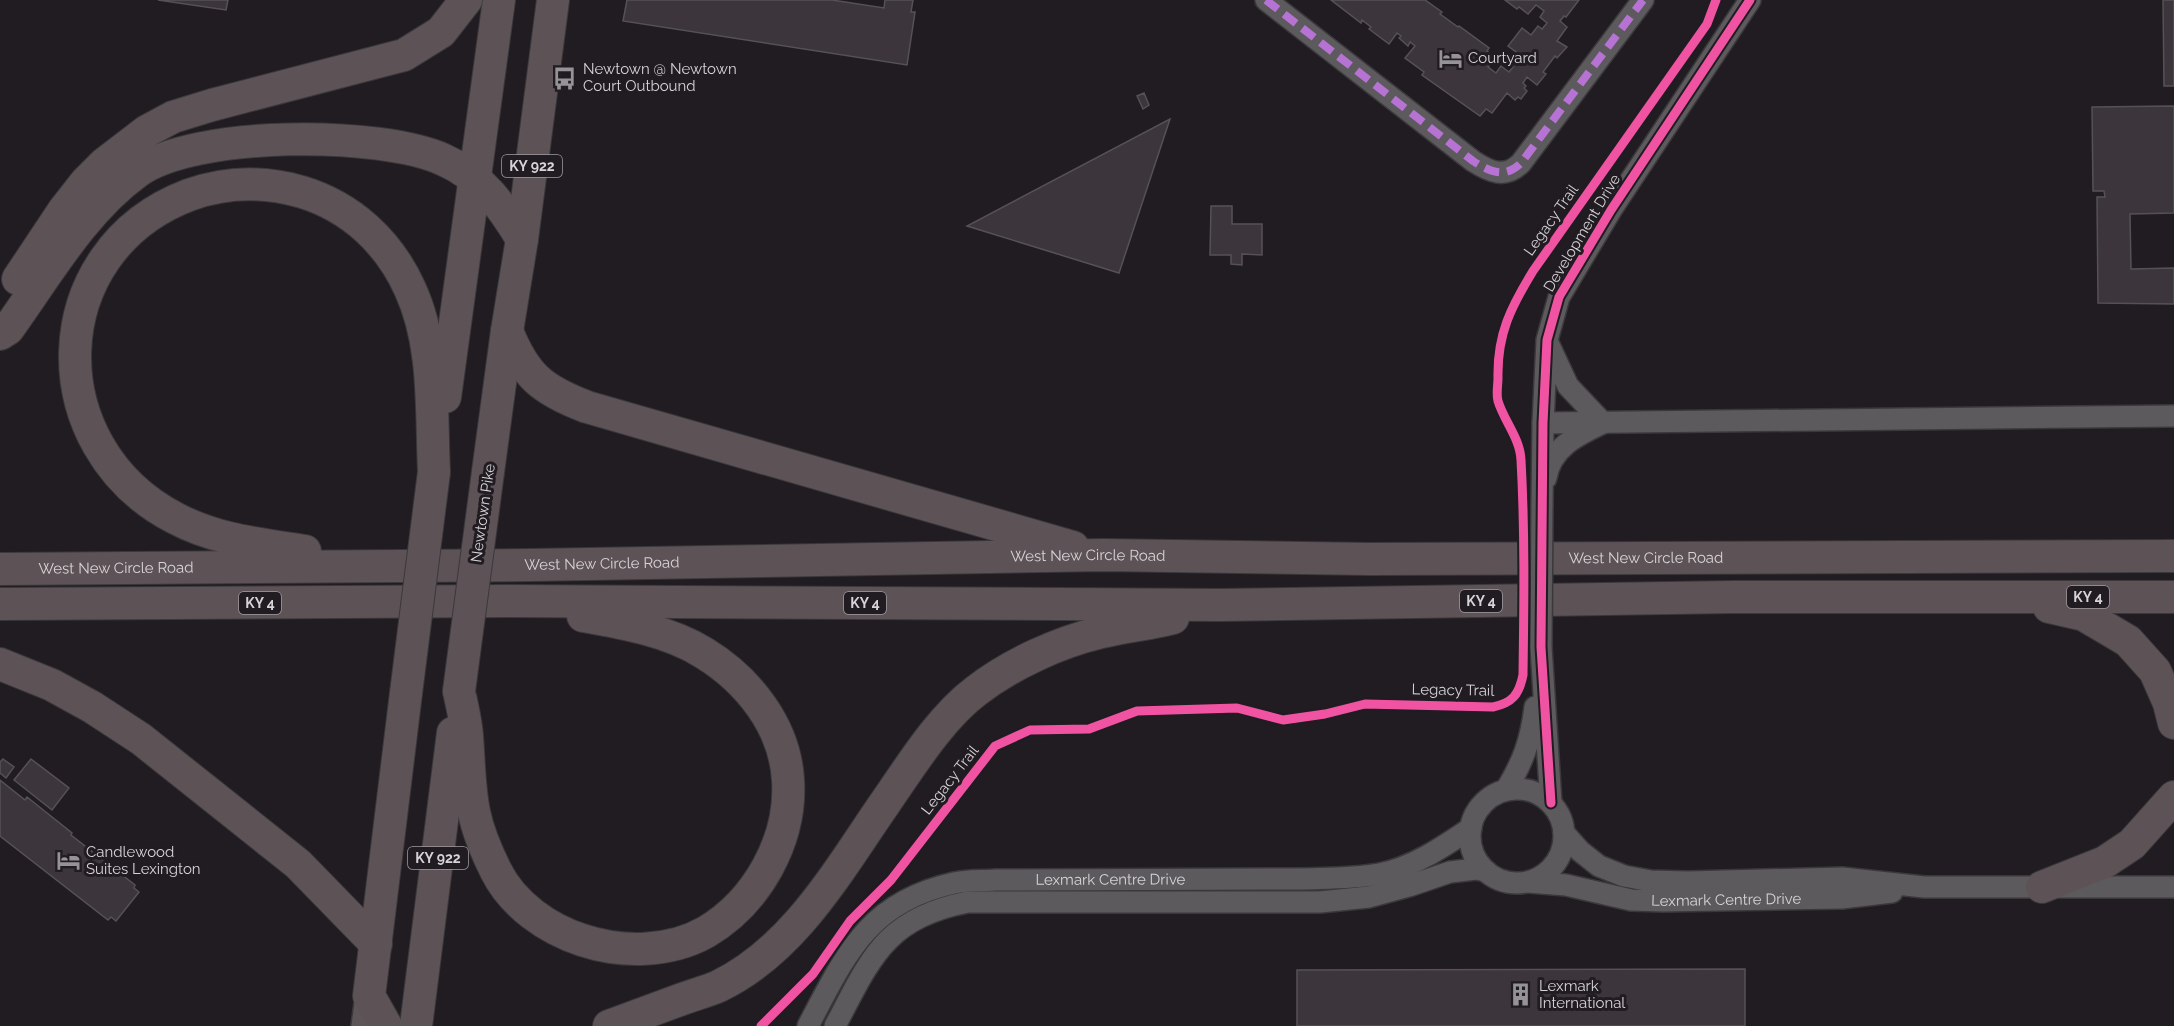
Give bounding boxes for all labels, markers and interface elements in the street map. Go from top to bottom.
hotel icon: Courtyard [1437,45,1463,71]
place label: Courtyard [1468,49,1537,67]
place label: Newtown @ Newtown Court Outbound [583,60,737,95]
bus stop icon: Newtown @ Newtown Court Outbound [552,65,578,91]
road number: KY 922 [502,155,562,177]
street label: Development Drive [1540,171,1624,295]
street label: Legacy Trail [1520,180,1583,259]
street label: Newtown Pike [467,462,499,564]
street label: West New Circle Road [1010,546,1165,566]
street label: West New Circle Road [1568,549,1723,567]
street label: West New Circle Road [524,553,680,574]
street label: West New Circle Road [38,559,194,578]
road number: KY 4 [2067,586,2109,608]
road number: KY 4 [1460,590,1502,612]
road number: KY 4 [239,592,281,614]
road number: KY 4 [844,592,886,614]
street label: Legacy Trail [1412,680,1495,700]
street label: Legacy Trail [917,741,983,818]
place label: Candlewood Suites Lexington [86,843,201,878]
road number: KY 922 [408,847,468,869]
hotel icon: Candlewood Suites Lexington [55,848,81,874]
street label: Lexmark Centre Drive [1035,870,1186,889]
street label: Lexmark Centre Drive [1651,890,1801,910]
place label: Lexmark International [1539,977,1626,1012]
building icon: Lexmark International [1508,982,1534,1008]

